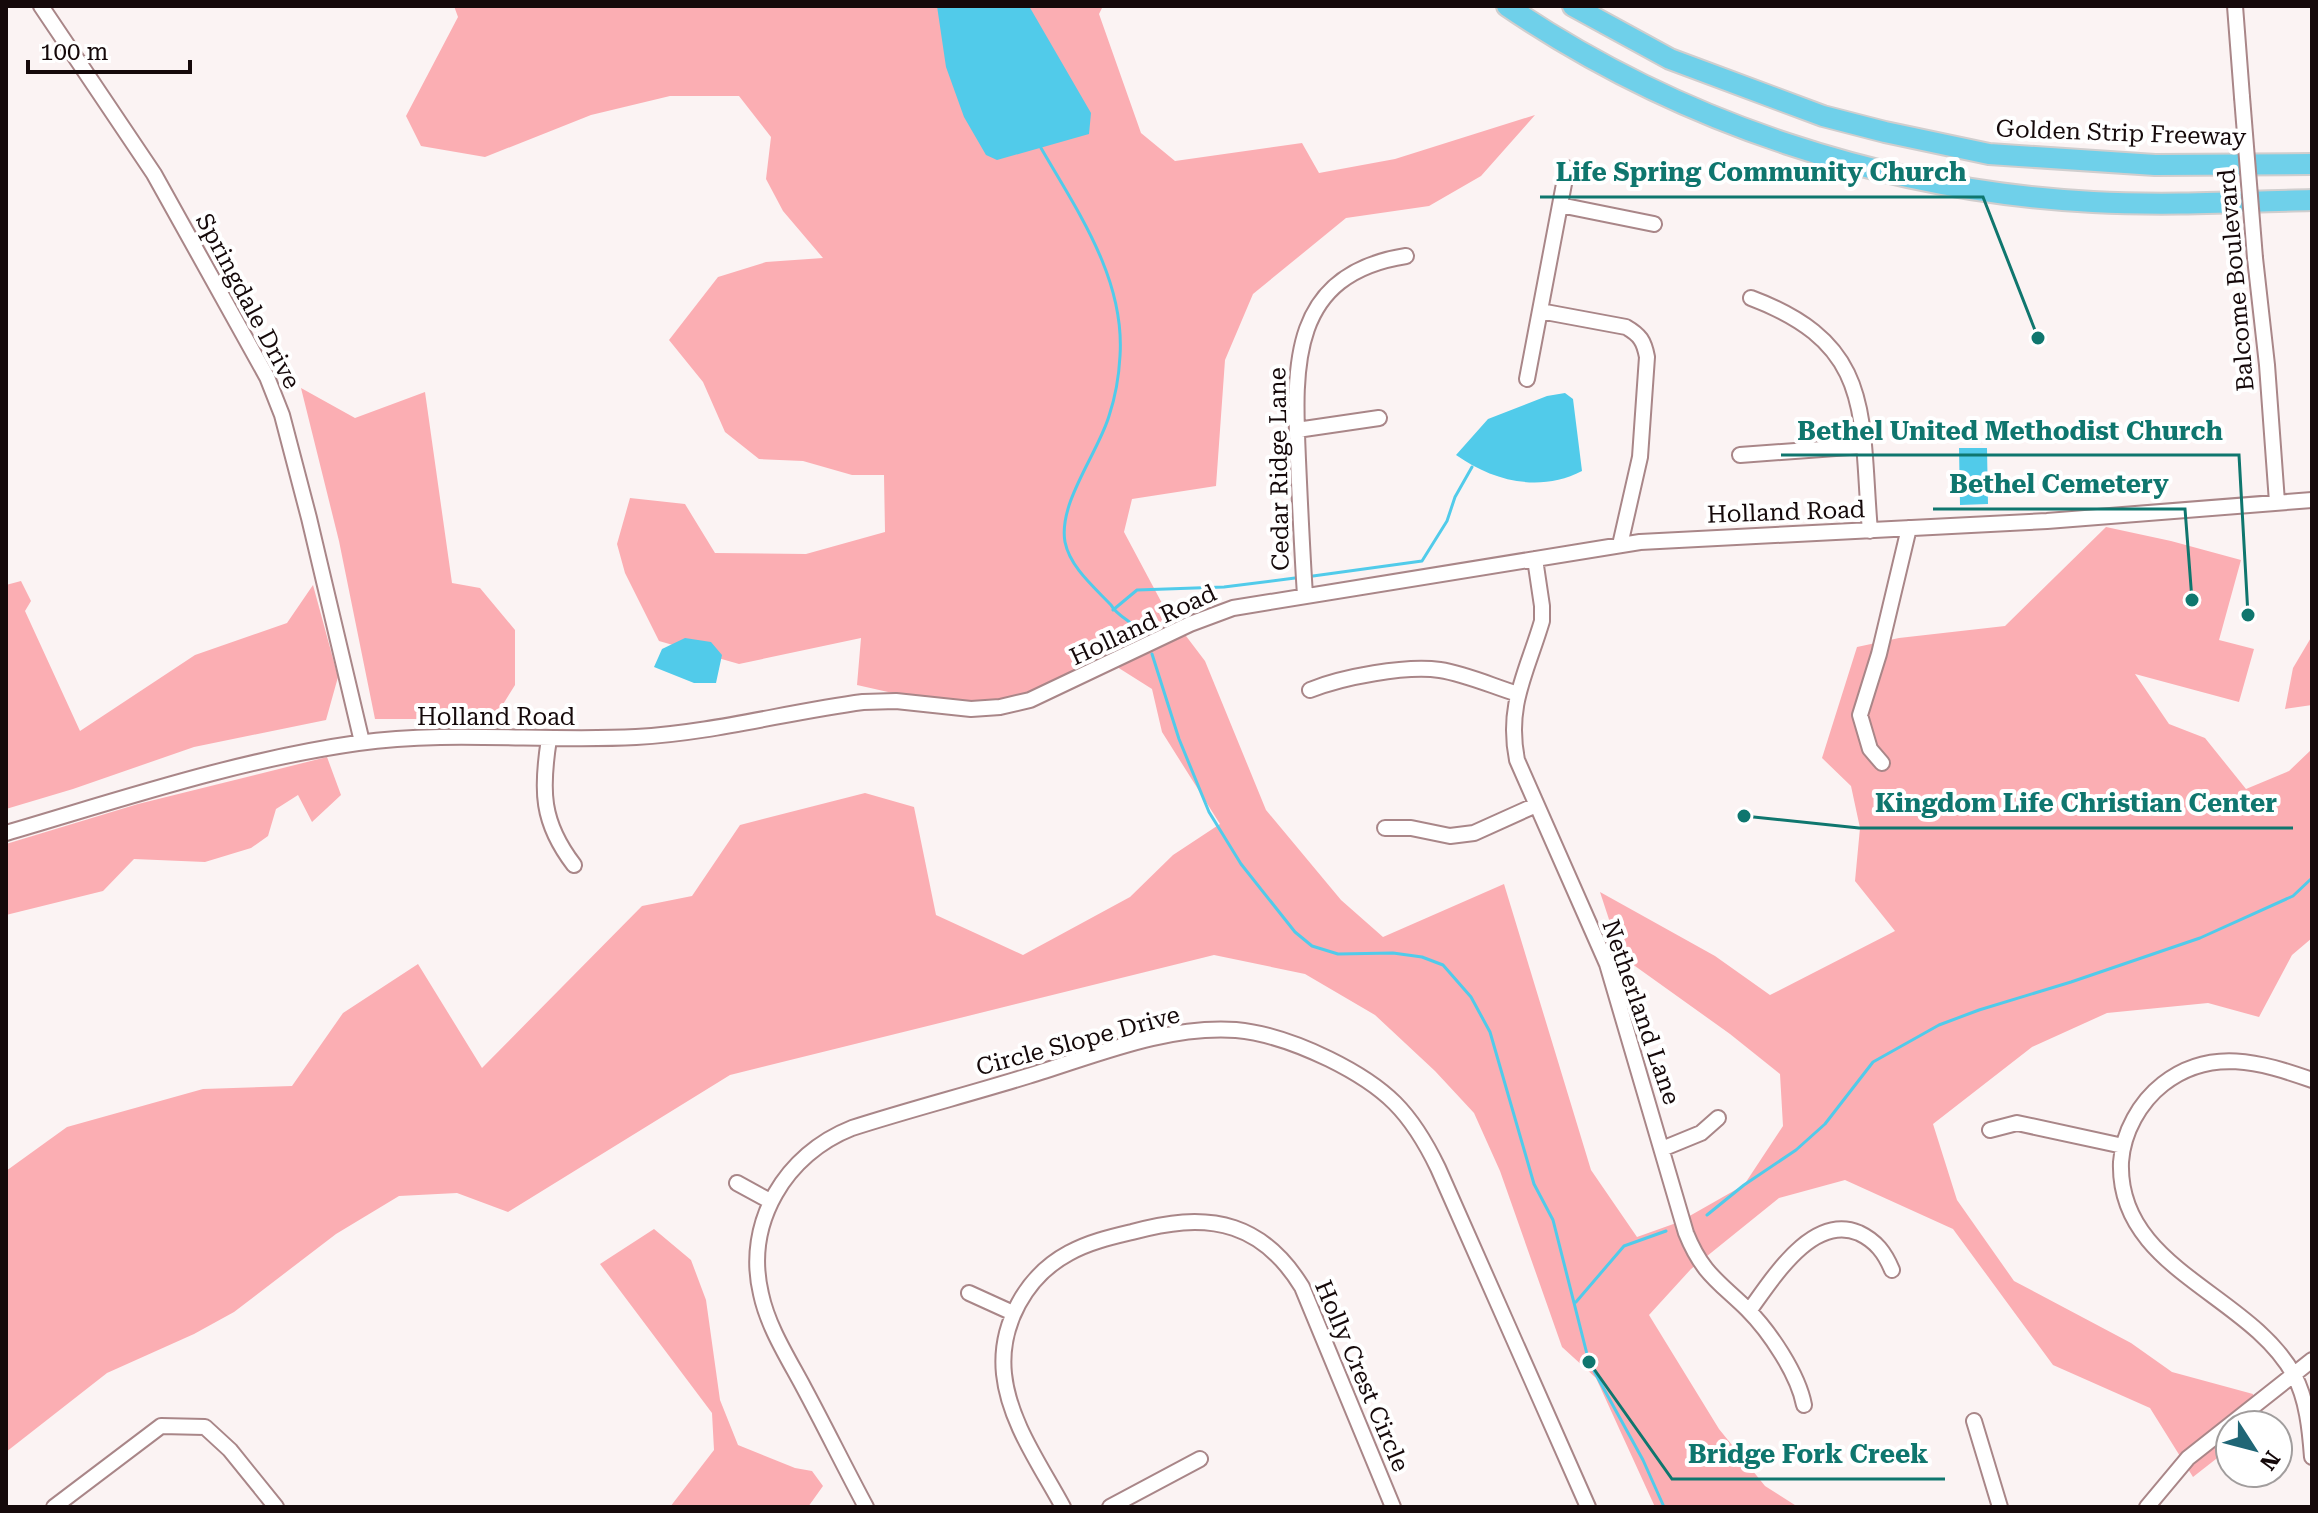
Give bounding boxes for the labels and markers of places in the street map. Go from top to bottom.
callout: Life Spring Community Church [1540,147,1983,197]
callout: Bethel United Methodist Church [1781,405,2239,455]
callout: Bethel Cemetery [1933,459,2185,509]
callout: Kingdom Life Christian Center [1859,778,2293,828]
callout: Bridge Fork Creek [1672,1429,1945,1479]

